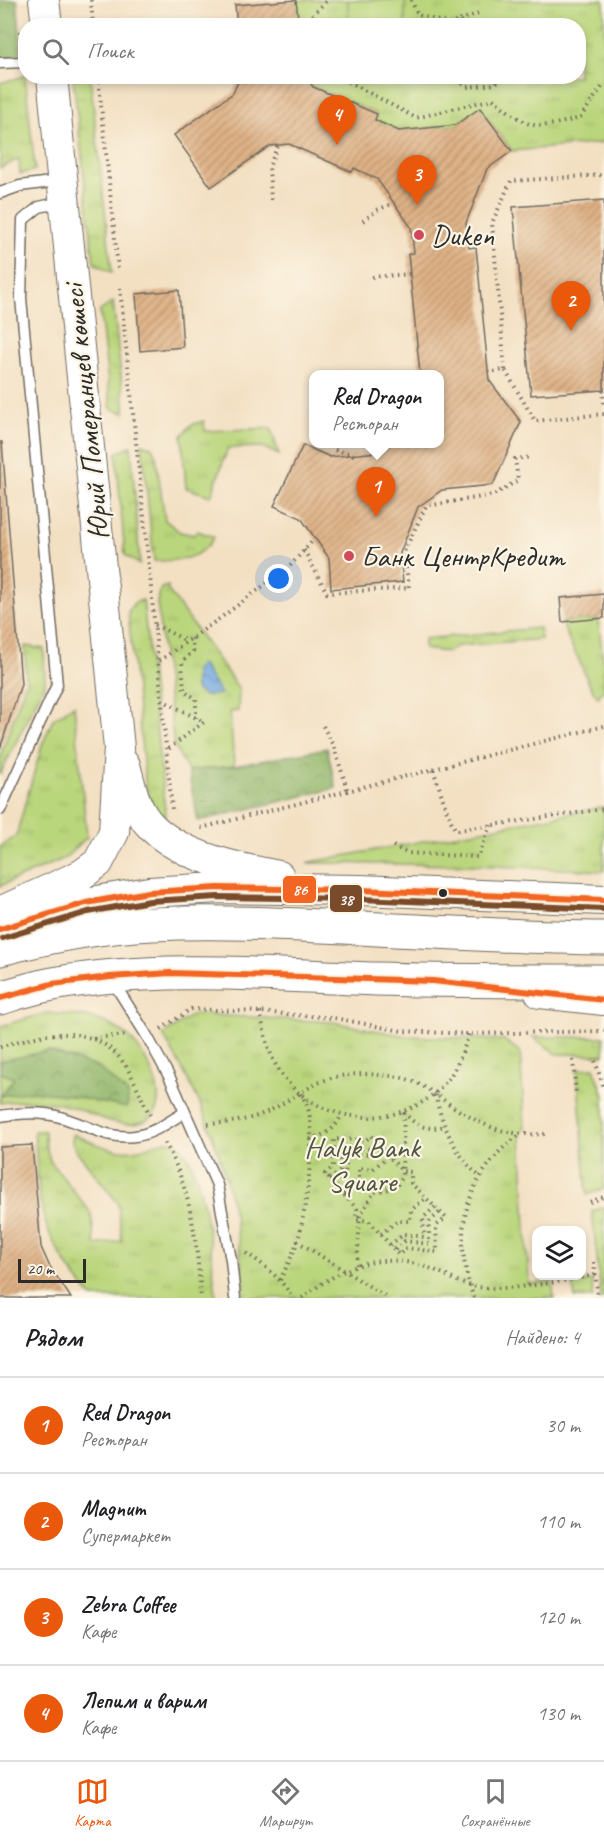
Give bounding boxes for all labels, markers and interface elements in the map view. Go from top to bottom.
search box [18,18,586,84]
icon: search [39,35,72,68]
text: Поиск [87,37,133,65]
pin: 4 [318,96,356,145]
pin: 3 [398,156,436,205]
place label: Duken [431,216,494,254]
marker: Duken [412,228,426,242]
street label: Юрий Померанцев көшесі [53,279,118,542]
pin: 2 [552,282,590,331]
popup [309,370,444,448]
text: Red Dragon [332,383,421,411]
text: Ресторан [332,411,398,436]
pin: 1 [356,468,395,517]
place label: Банк ЦентрКредит [361,537,566,575]
marker: Банк ЦентрКредит [342,549,356,563]
your location [264,564,293,593]
line badge: 86 [282,875,317,904]
text: 86 [293,880,309,900]
line badge: 38 [329,884,363,913]
unlabelled marker [437,887,449,899]
text: 38 [339,890,355,910]
park label: Halyk Bank Square [304,1128,422,1200]
map controls [532,1226,586,1280]
button: layers [532,1226,586,1280]
scale bar [18,1256,86,1284]
text: 20 m [27,1259,54,1279]
text: Рядом [24,1321,82,1354]
text: Найдено: 4 [505,1325,580,1350]
text: Red Dragon [81,1399,170,1427]
text: 1 [39,1413,48,1438]
text: 30 m [546,1413,580,1438]
text: Ресторан [81,1427,147,1452]
text: Magnum [81,1495,146,1523]
text: 2 [39,1509,48,1534]
text: 110 m [537,1509,580,1534]
text: Супермаркет [81,1523,170,1548]
text: Zebra Coffee [81,1591,175,1619]
text: 3 [39,1605,48,1630]
text: 120 m [537,1605,580,1630]
text: Кафе [81,1619,116,1644]
text: Лепим и варим [81,1687,206,1715]
text: 4 [39,1701,48,1726]
text: 130 m [537,1701,580,1726]
text: Кафе [81,1715,116,1740]
tab: Карта [74,1775,111,1831]
tab: Маршрут [259,1775,312,1831]
tab: Сохранённые [460,1775,530,1831]

